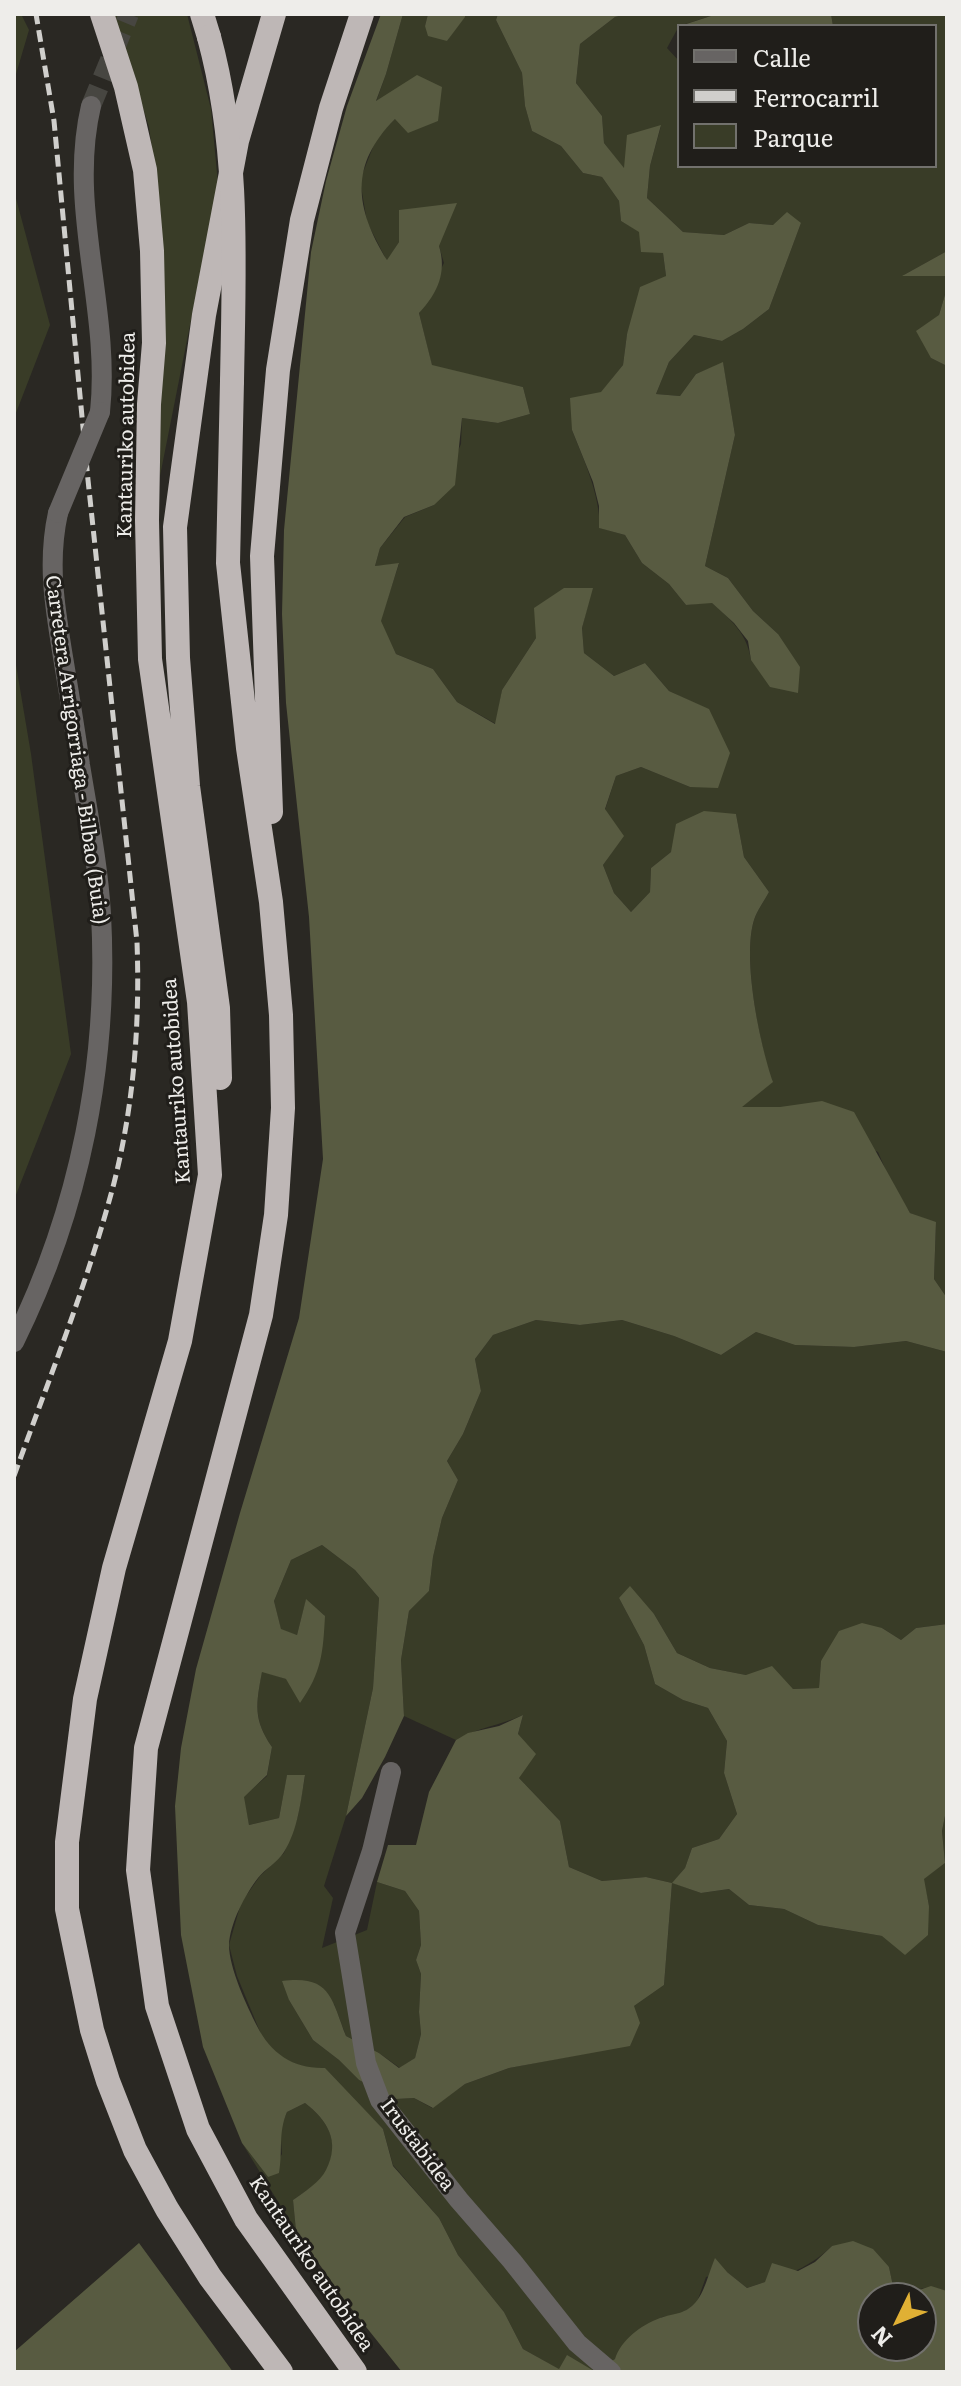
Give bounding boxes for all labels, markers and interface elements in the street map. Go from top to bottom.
legend [677,24,937,168]
text: Calle [753,39,811,74]
text: Ferrocarril [753,79,879,114]
text: Parque [753,119,833,154]
street label: Kantauriko autobidea [113,332,141,538]
street label: Carretera Arrigorriaga - Bilbao (Buia) [40,574,112,926]
street label: Kantauriko autobidea [158,977,196,1185]
street label: Irustabidea [375,2094,459,2196]
street label: Kantauriko autobidea [243,2172,379,2356]
north arrow [857,2282,937,2362]
text: N [862,2319,899,2355]

